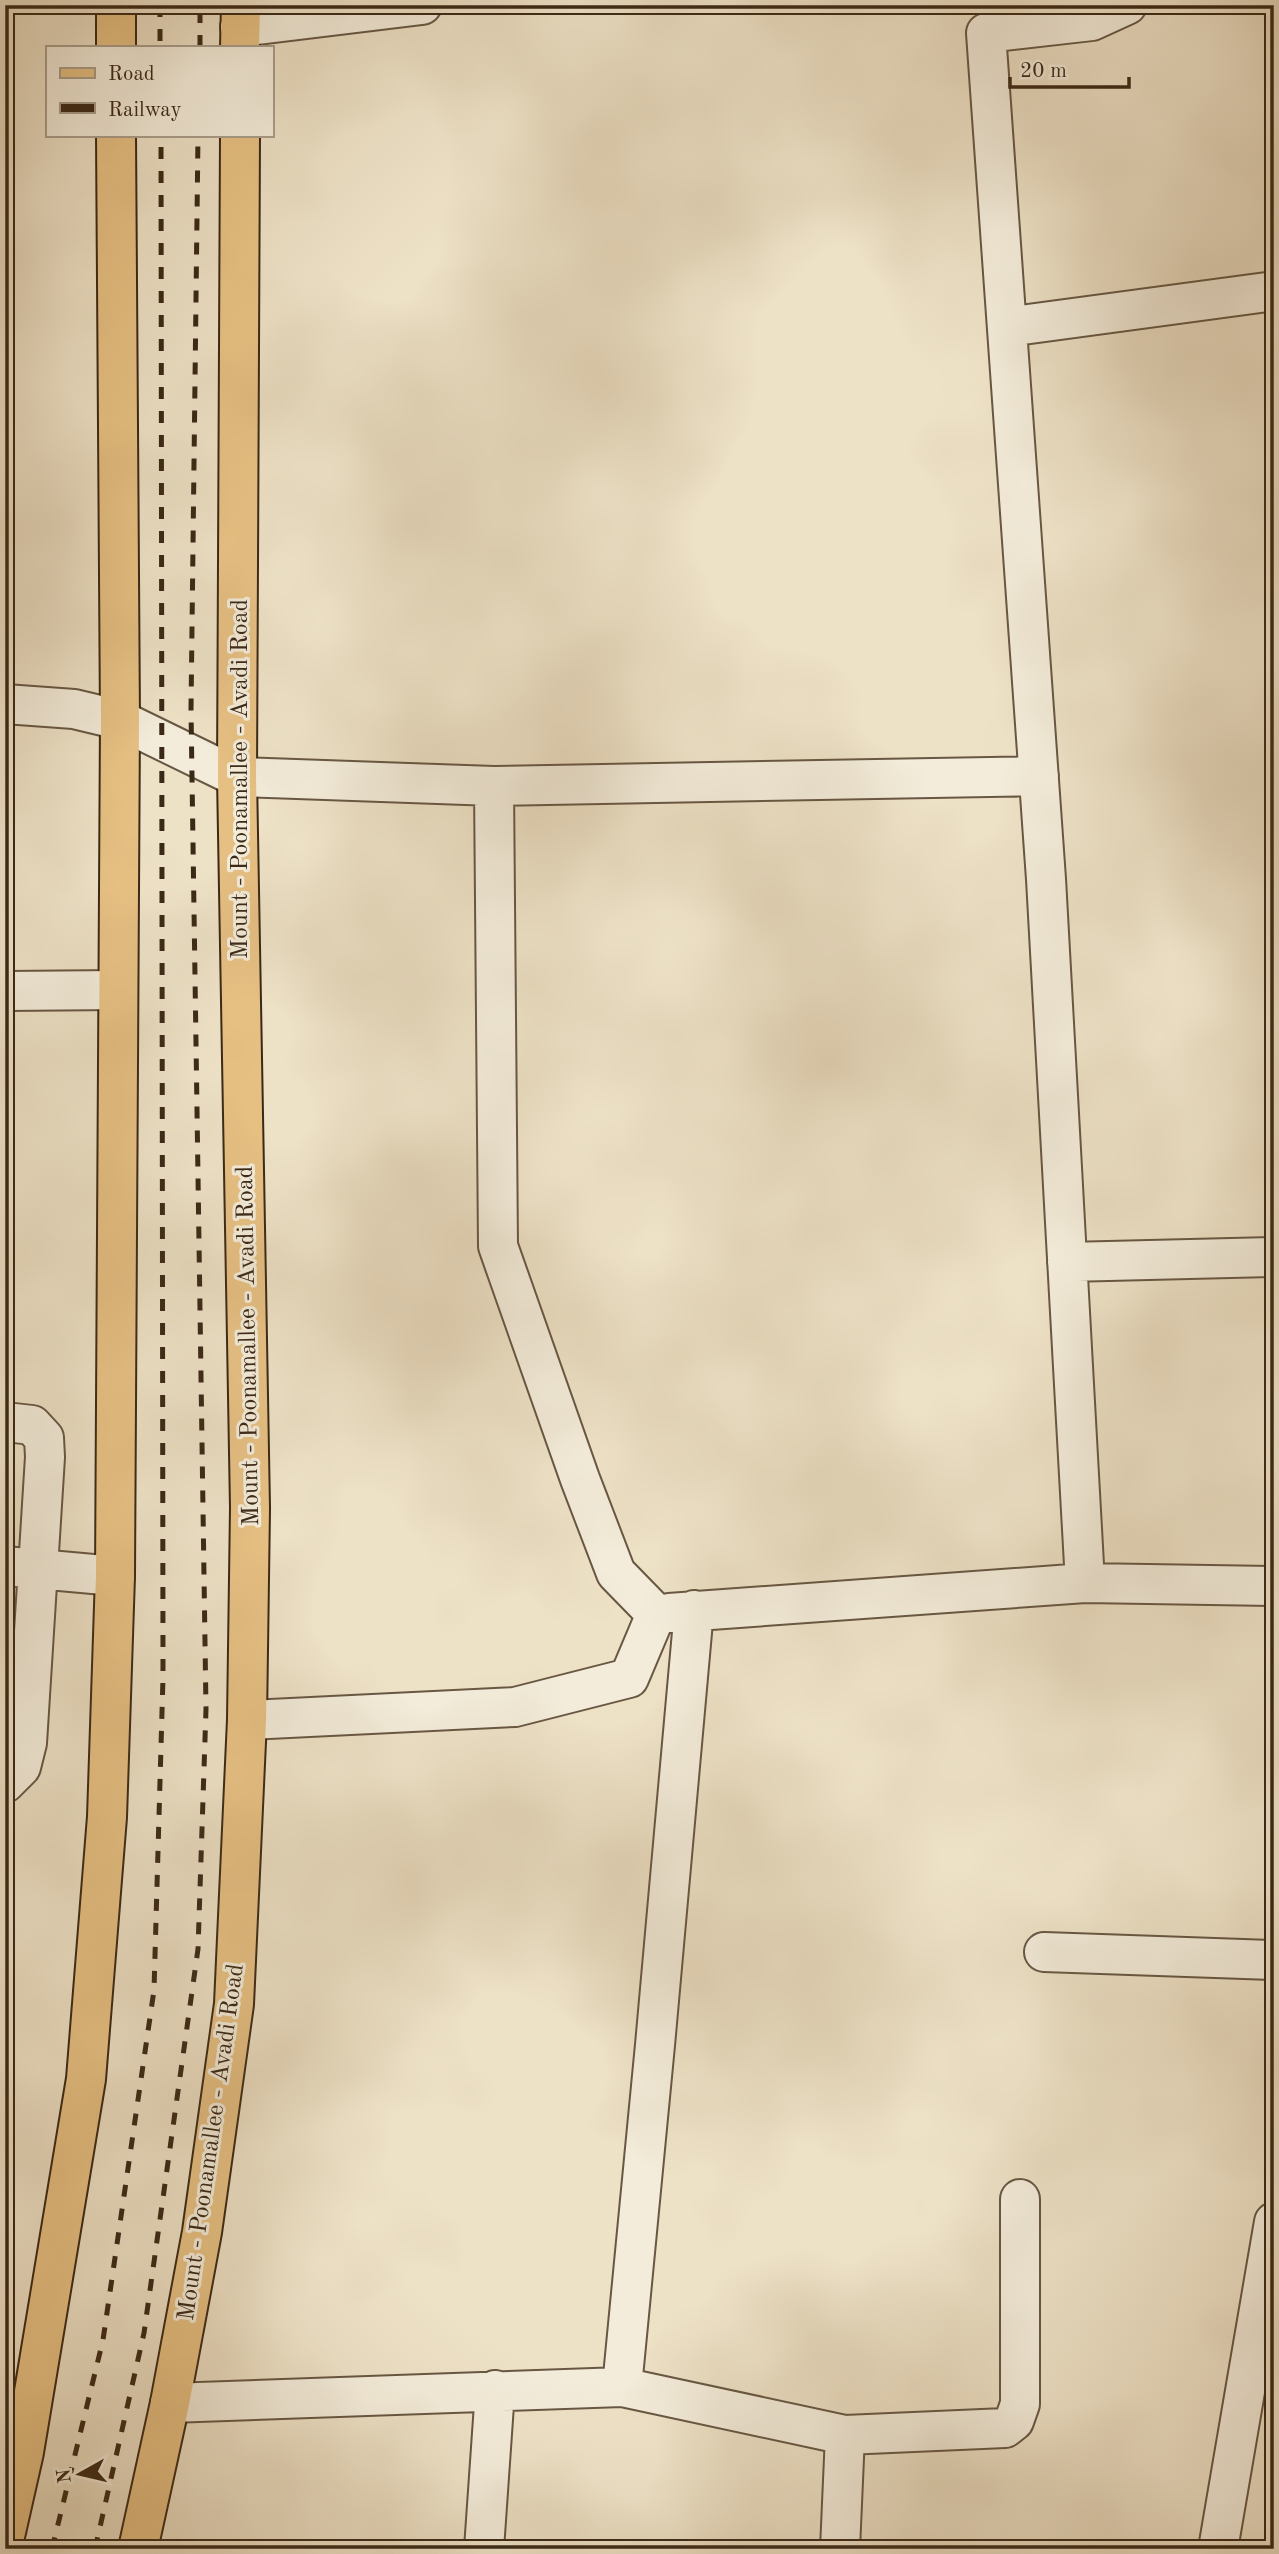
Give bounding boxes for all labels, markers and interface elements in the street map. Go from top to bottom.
legend [46,46,273,136]
scale bar [1010,46,1128,90]
text: 20 m [1020,61,1067,82]
text: Road [108,64,155,85]
text: Railway [108,100,182,121]
street label: Mount - Poonamallee - Avadi Road [229,599,253,959]
street label: Mount - Poonamallee - Avadi Road [234,1166,264,1526]
street label: Mount - Poonamallee - Avadi Road [175,1962,249,2322]
north arrow [46,2438,116,2508]
text: N [55,2467,76,2485]

